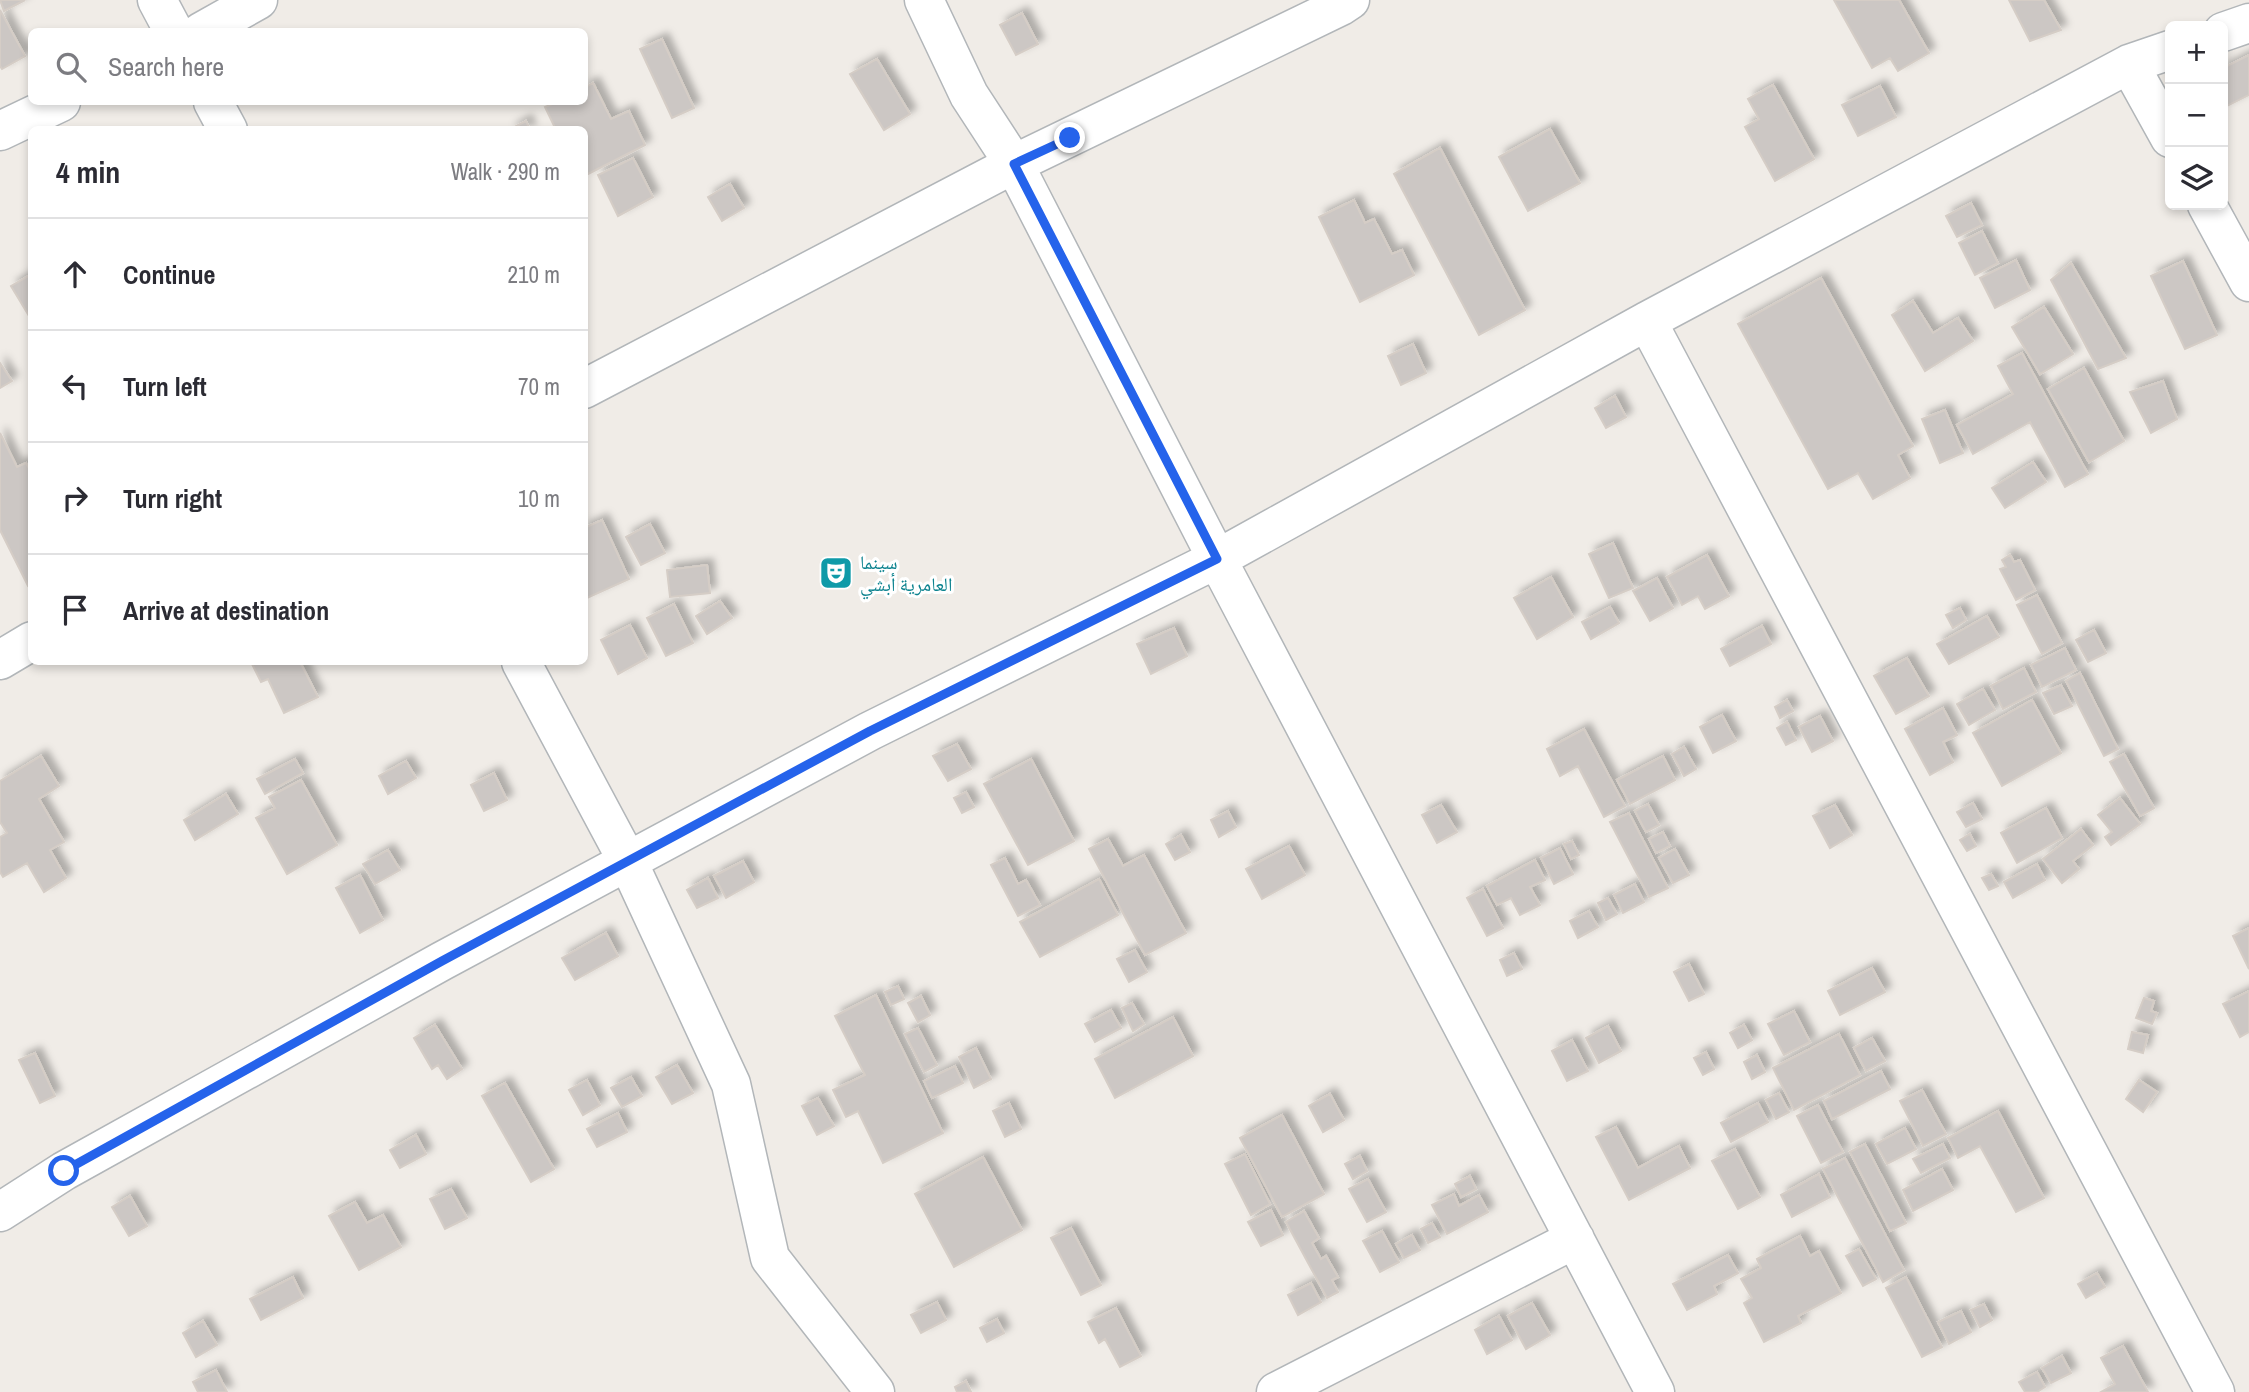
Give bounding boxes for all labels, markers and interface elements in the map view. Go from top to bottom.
map controls [2165,21,2228,210]
button: + [2165,21,2228,84]
search box [28,28,588,105]
icon: search [52,48,90,86]
text: Search here [108,49,224,84]
button: − [2165,84,2228,147]
route end [1054,122,1085,153]
button: layers [2165,147,2228,210]
text: 4 min [56,152,120,192]
text: Walk · 290 m [451,156,560,187]
icon: ahead [56,255,94,293]
text: Continue [123,257,215,292]
text: 210 m [508,259,560,290]
icon: left [56,367,94,405]
text: Turn left [123,369,207,404]
text: 70 m [518,371,560,402]
icon: right [56,479,94,517]
text: Turn right [123,481,222,516]
text: 10 m [518,483,560,514]
place label: سينما العامرية أبشي [860,549,952,600]
theatre icon: سينما العامرية أبشي [817,554,855,592]
icon: arrive [56,591,94,629]
text: Arrive at destination [123,593,329,628]
route start [48,1155,79,1186]

